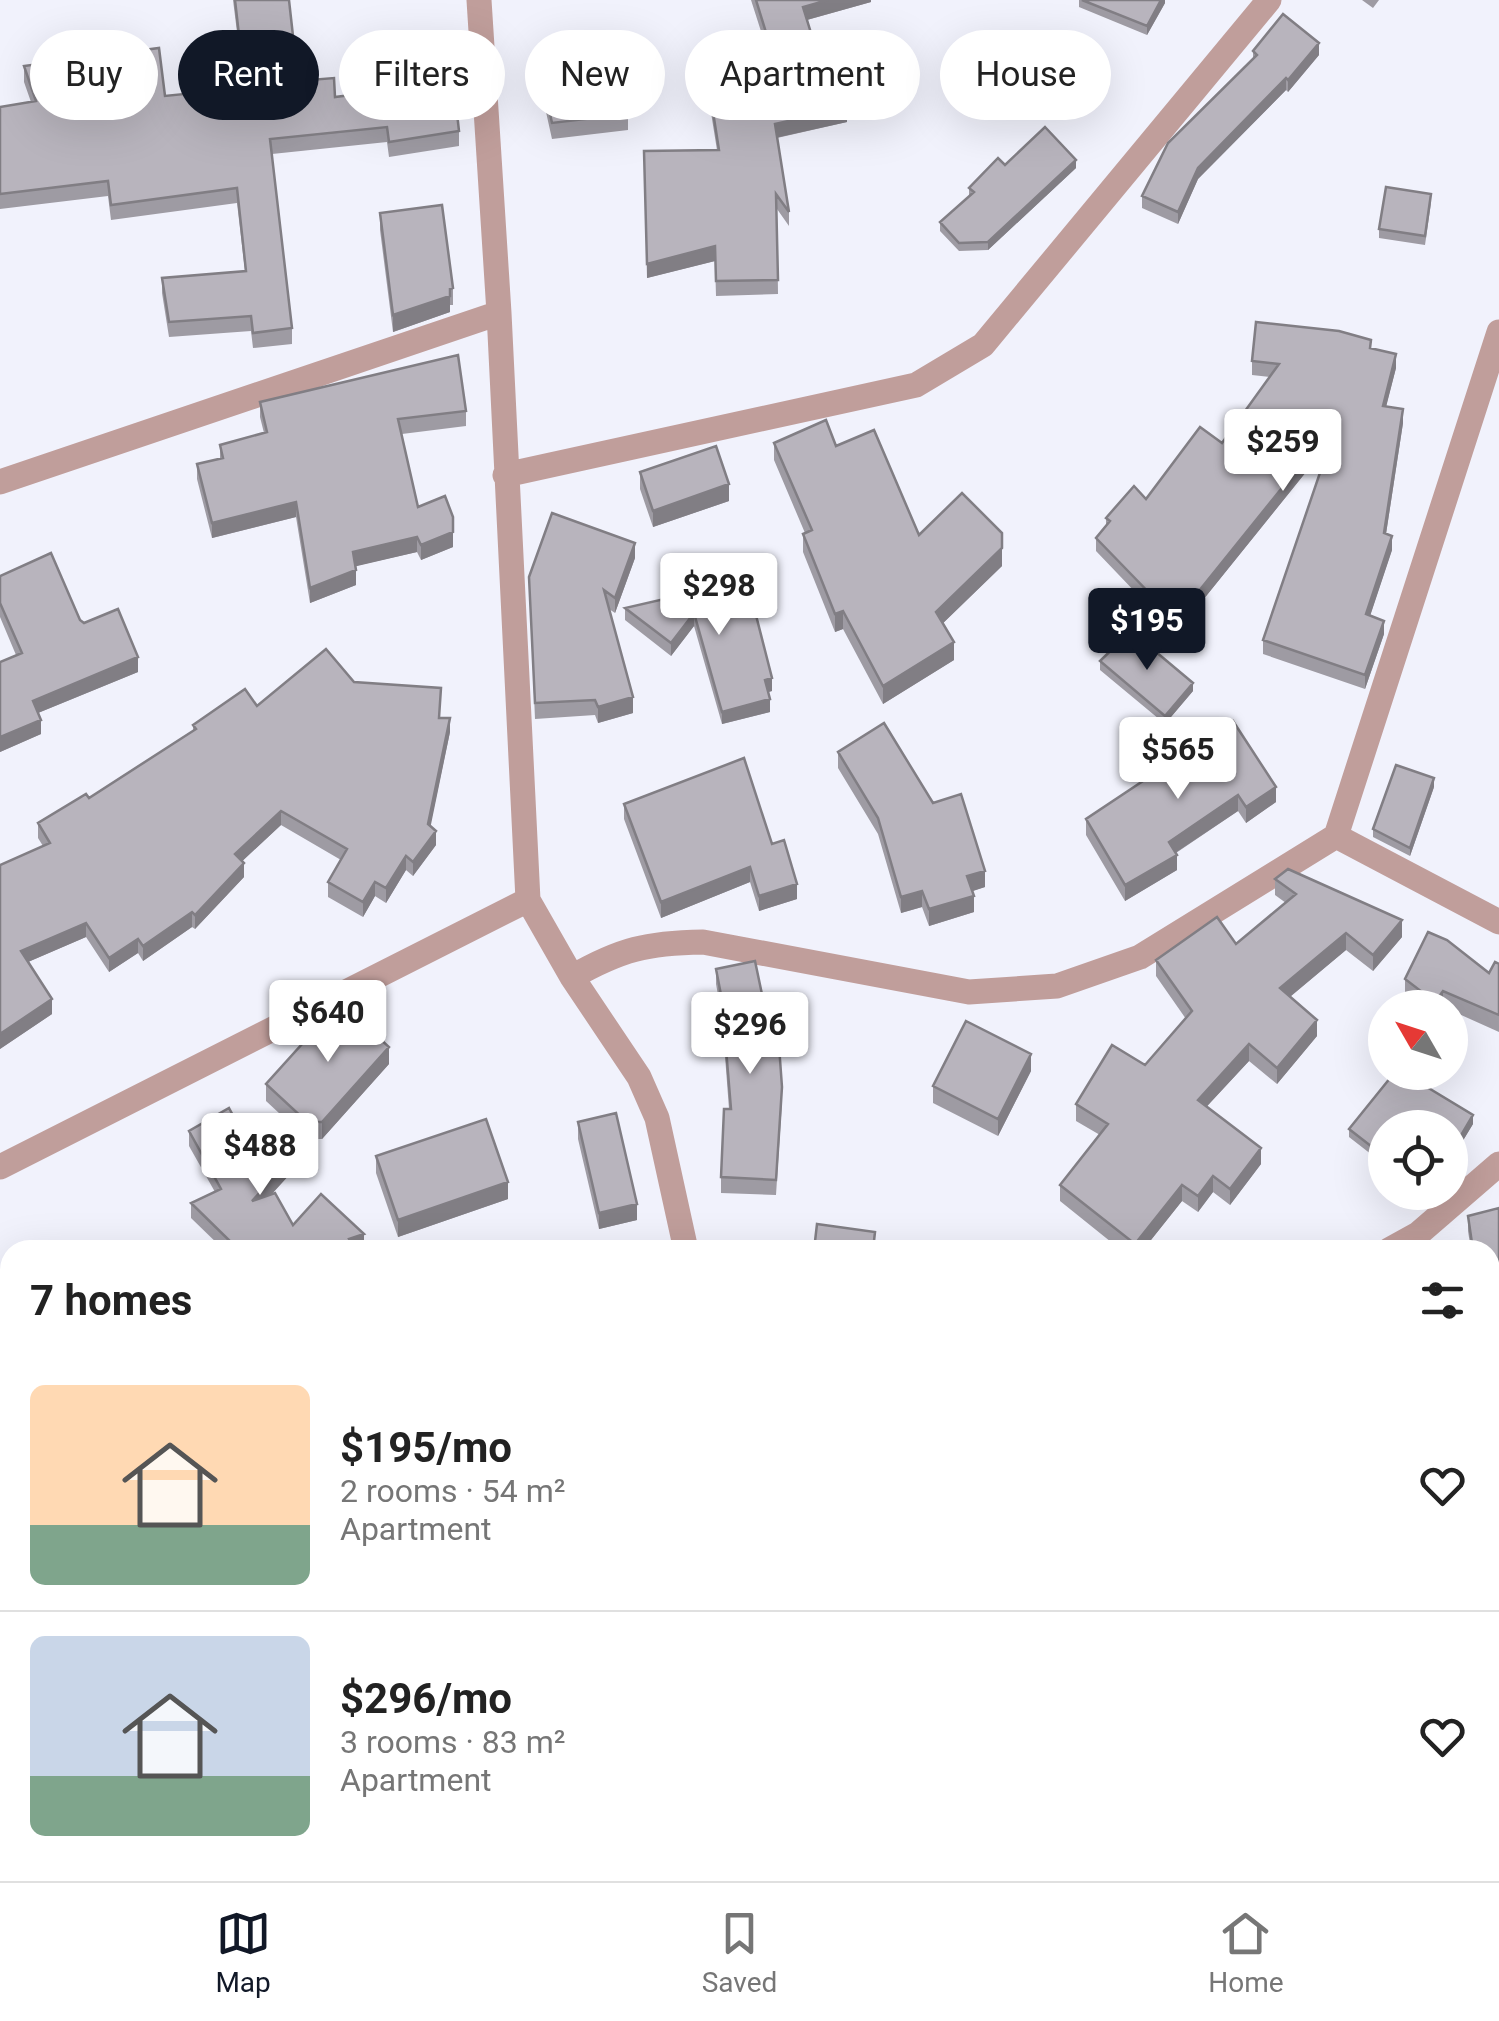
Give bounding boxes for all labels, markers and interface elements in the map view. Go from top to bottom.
chip: Buy [30,30,158,120]
chip: Rent [178,30,319,120]
chip: Filters [339,30,505,120]
chip: New [525,30,665,120]
chip: Apartment [685,30,920,120]
chip: House [940,30,1111,120]
pin: $259 [1224,409,1342,494]
text: $259 [1246,422,1320,460]
pin: $298 [660,553,778,638]
text: $298 [682,566,756,604]
pin: $195 [1088,588,1206,673]
text: $195 [1110,601,1184,639]
pin: $565 [1119,717,1237,802]
text: $565 [1141,730,1215,768]
pin: $640 [269,980,387,1065]
north arrow [1368,990,1468,1090]
map controls [1368,990,1468,1210]
pin: $296 [691,992,809,1077]
text: $640 [291,993,365,1031]
text: $296 [713,1005,787,1043]
button: locate [1368,1110,1468,1210]
pin: $488 [201,1113,319,1198]
text: $488 [223,1126,297,1164]
icon: filters [1415,1273,1470,1328]
text: 7 homes [30,1276,192,1325]
text: $195/mo [340,1423,512,1472]
icon: home [110,1425,230,1545]
icon: heart [1415,1458,1470,1513]
text: 2 rooms · 54 m² [340,1472,565,1510]
text: Apartment [340,1510,492,1548]
text: $296/mo [340,1674,512,1723]
icon: home [110,1676,230,1796]
icon: heart [1415,1709,1470,1764]
text: 3 rooms · 83 m² [340,1723,565,1761]
text: Apartment [340,1761,492,1799]
tab: Map [215,1906,271,1999]
tab: Saved [702,1906,777,1999]
tab: Home [1208,1906,1284,1999]

